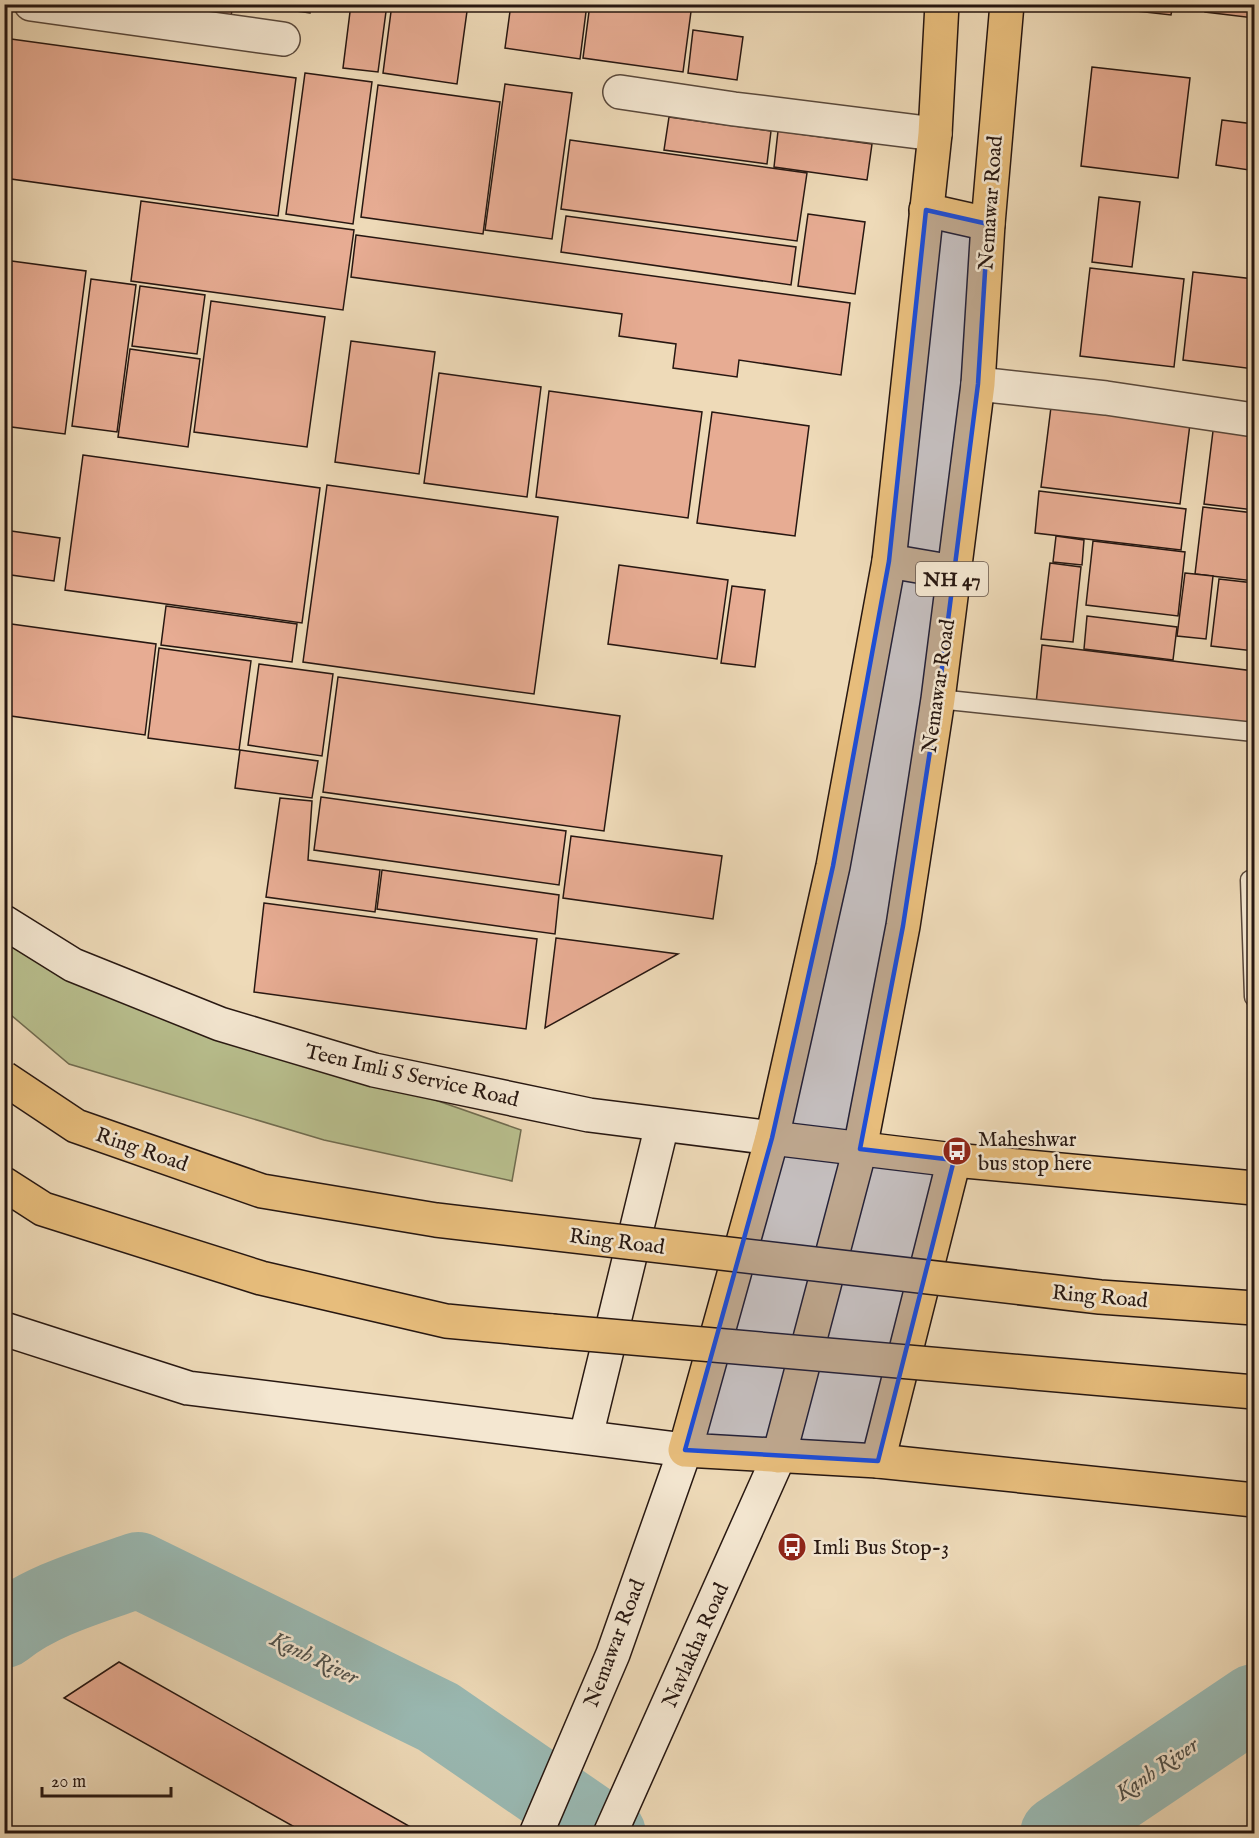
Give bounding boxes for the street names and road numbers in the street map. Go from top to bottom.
street label: Nemawar Road [973,134,1010,271]
road number: NH 47 [916,562,988,596]
street label: Nemawar Road [917,617,962,755]
street label: Teen Imli S Service Road [302,1039,522,1114]
street label: Ring Road [92,1122,192,1179]
street label: Ring Road [567,1223,667,1262]
street label: Ring Road [1051,1280,1150,1315]
street label: Nemawar Road [579,1575,652,1711]
street label: Navlakha Road [657,1578,736,1712]

